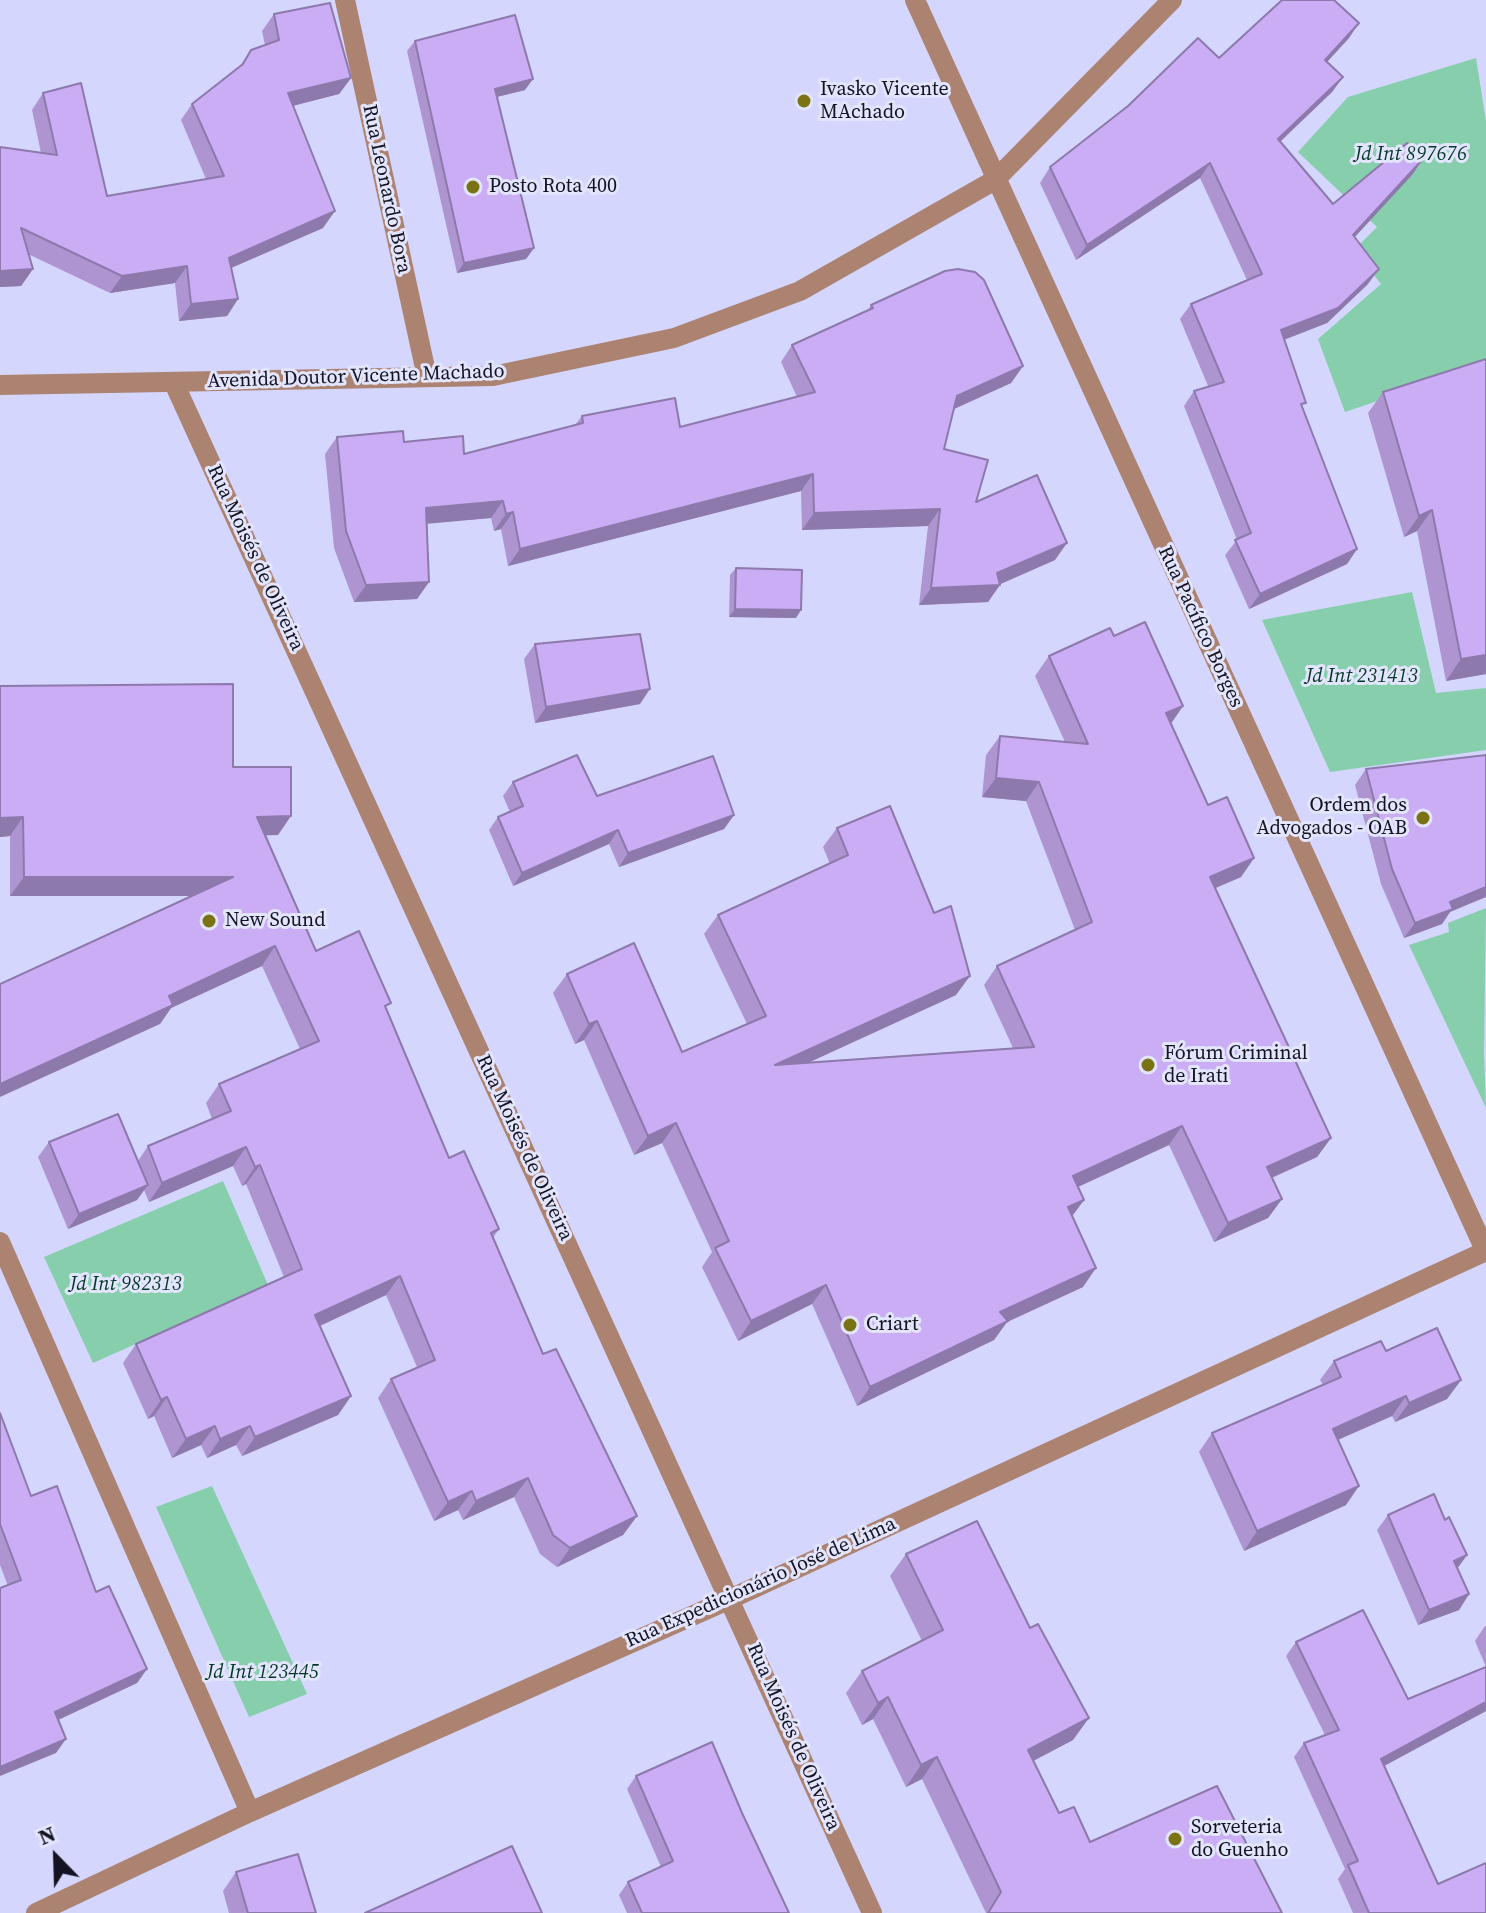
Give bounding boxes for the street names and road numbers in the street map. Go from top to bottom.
street label: Rua Leonardo Bora [356,102,416,276]
street label: Avenida Doutor Vicente Machado [207,360,505,394]
street label: Rua Moisés de Oliveira [201,461,309,655]
street label: Rua Pacífico Borges [1152,542,1248,712]
street label: Rua Moisés de Oliveira [470,1051,578,1245]
street label: Rua Expedicionário José de Lima [622,1512,900,1654]
street label: Rua Moisés de Oliveira [741,1640,845,1834]

